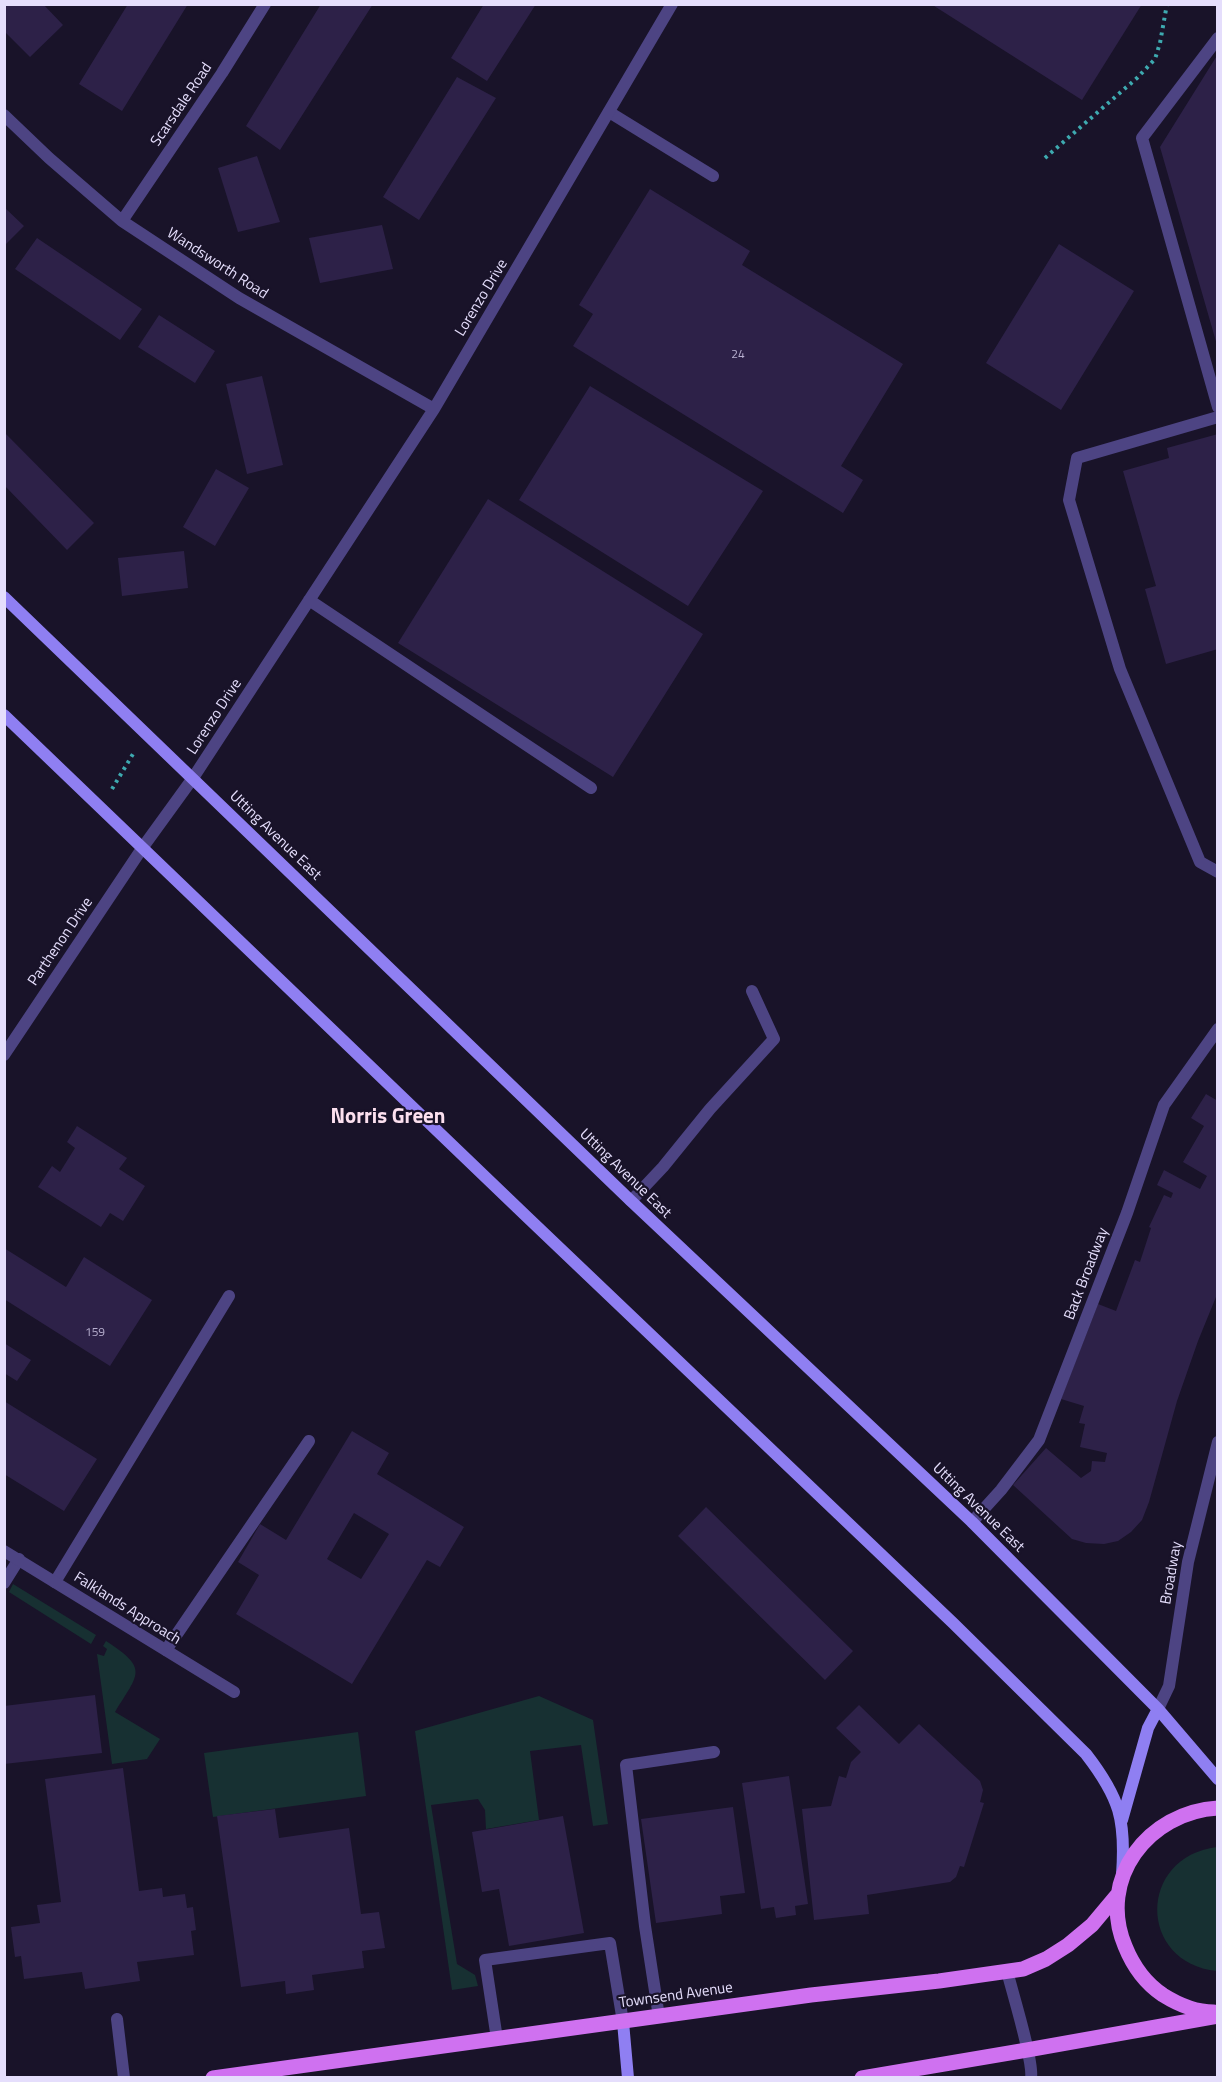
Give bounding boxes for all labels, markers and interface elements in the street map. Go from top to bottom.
street label: Scarsdale Road [148,60,216,150]
street label: Wandsworth Road [163,225,271,303]
street label: Lorenzo Drive [452,256,512,340]
house number: 24 [731,348,745,362]
street label: Lorenzo Drive [184,676,246,758]
street label: Utting Avenue East [225,788,325,884]
street label: Parthenon Drive [25,894,97,990]
district label: Norris Green [331,1105,445,1131]
street label: Utting Avenue East [575,1126,675,1222]
street label: Back Broadway [1061,1225,1113,1323]
house number: 159 [85,1326,105,1340]
street label: Utting Avenue East [928,1460,1028,1556]
street label: Broadway [1158,1540,1186,1606]
street label: Falklands Approach [70,1569,184,1649]
street label: Townsend Avenue [618,1979,734,2013]

